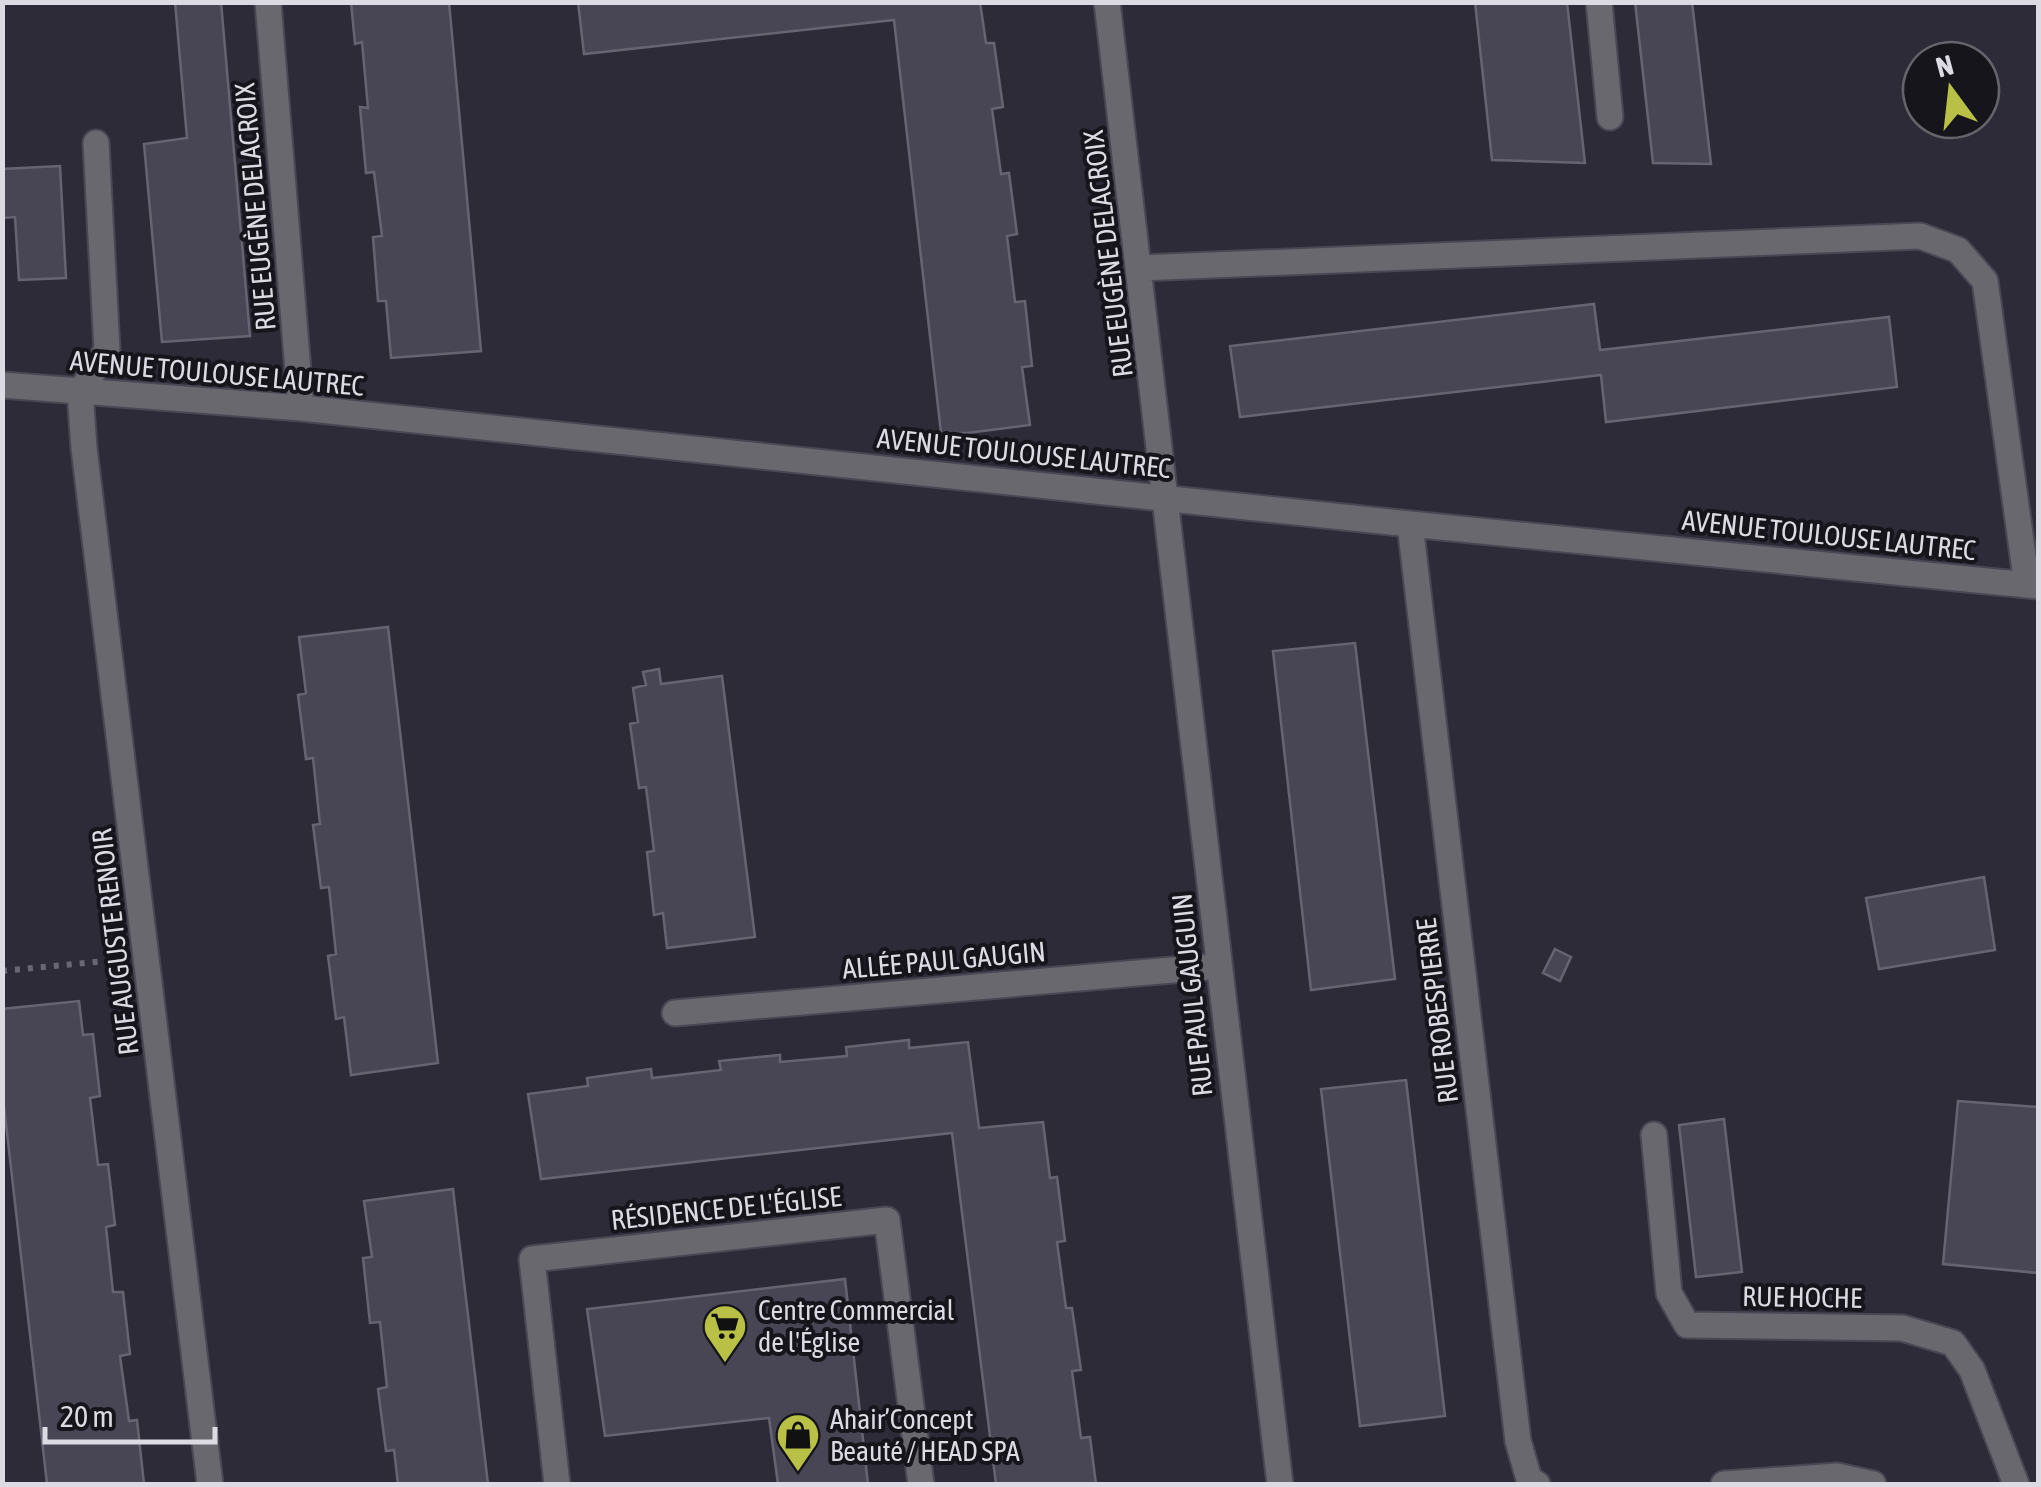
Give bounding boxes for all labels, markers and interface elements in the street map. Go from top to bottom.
north arrow [1901,40,2001,140]
text: N [1932,48,1957,83]
street label: RUE EUGÈNE DELACROIX [228,82,282,332]
street label: RUE EUGÈNE DELACROIX [1077,128,1139,379]
street label: AVENUE TOULOUSE LAUTREC [69,344,366,402]
street label: AVENUE TOULOUSE LAUTREC [876,422,1173,484]
street label: AVENUE TOULOUSE LAUTREC [1681,504,1978,566]
street label: RUE AUGUSTE RENOIR [85,827,145,1057]
street label: RUE PAUL GAUGUIN [1165,892,1219,1098]
street label: RUE ROBESPIERRE [1410,917,1464,1105]
street label: ALLÉE PAUL GAUGIN [841,935,1047,985]
street label: RÉSIDENCE DE L'ÉGLISE [609,1180,843,1236]
street label: RUE HOCHE [1742,1280,1862,1314]
place label: Centre Commercial de l'Église [758,1294,955,1358]
supermarket icon: Centre Commercial de l'Église [702,1303,748,1364]
scale bar [45,1382,215,1444]
text: 20 m [60,1399,114,1433]
place label: Ahair’Concept Beauté / HEAD SPA [830,1403,1020,1467]
shop icon: Ahair’Concept Beauté / HEAD SPA [775,1412,821,1473]

